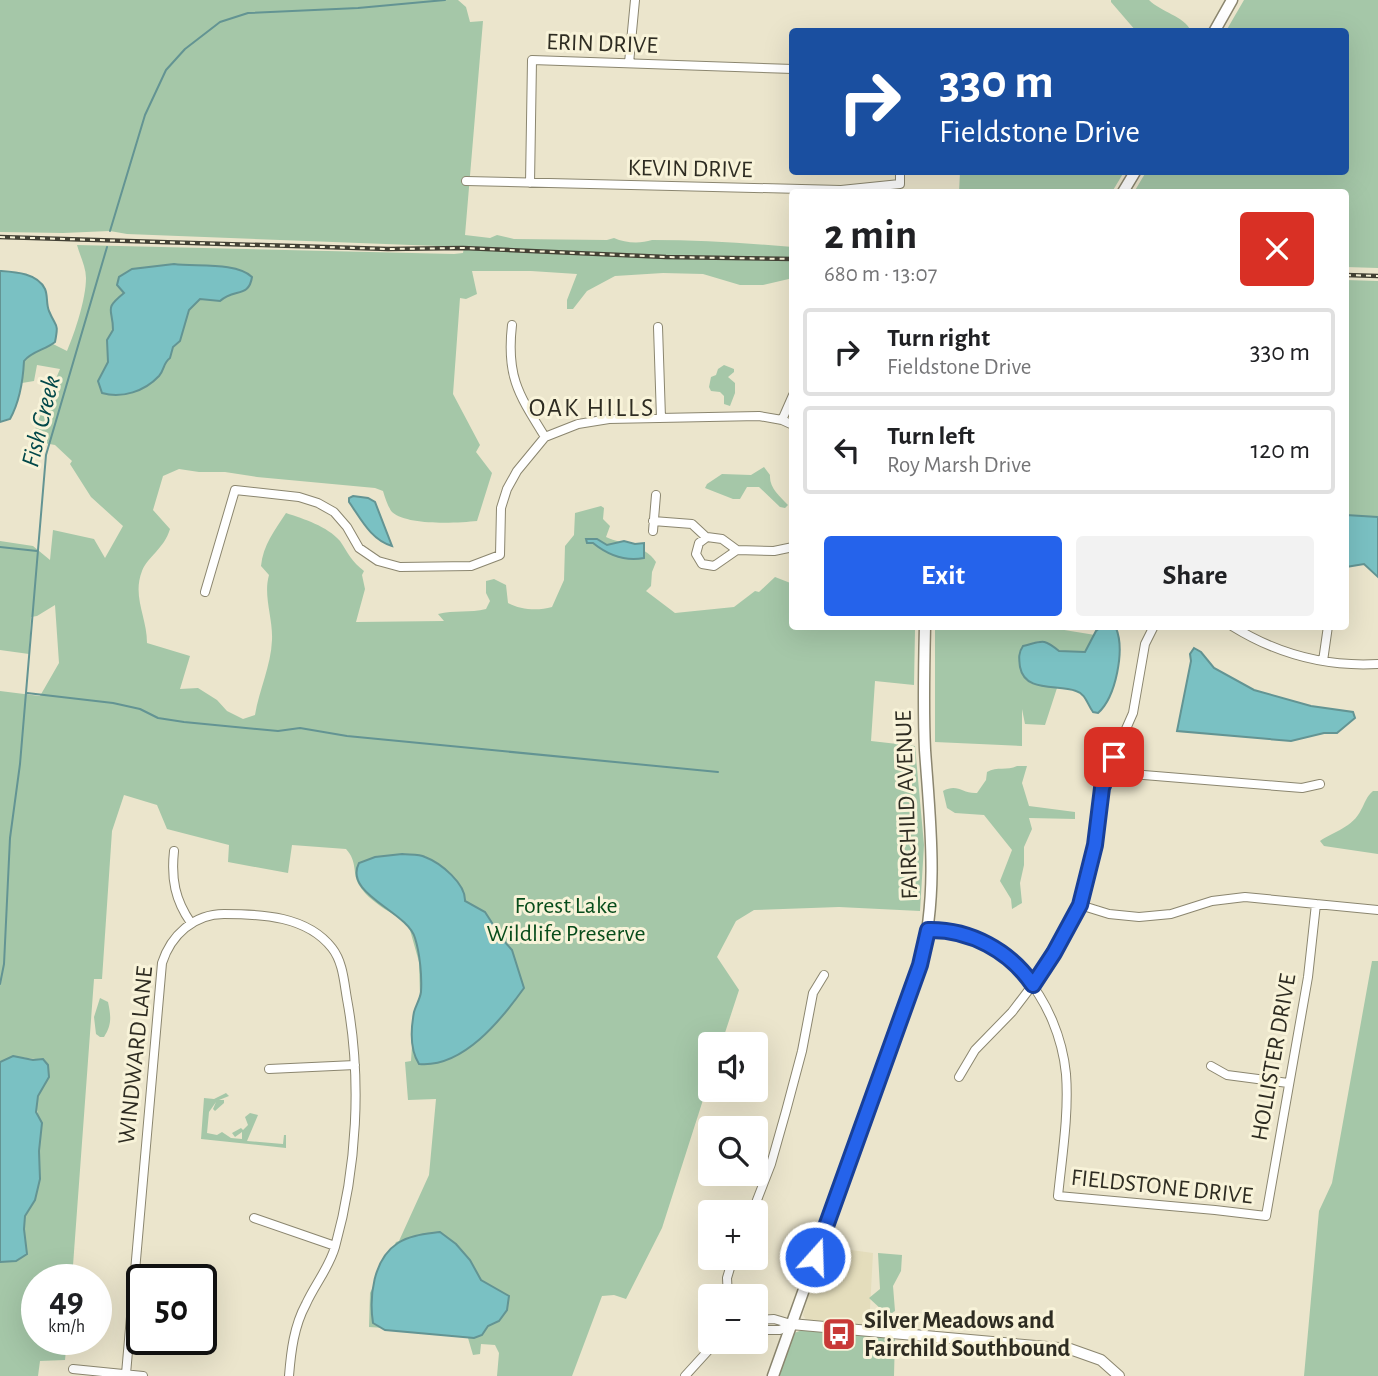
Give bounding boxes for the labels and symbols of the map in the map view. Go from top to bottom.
street label: ERIN DRIVE [546,30,659,58]
street label: KEVIN DRIVE [627,156,753,182]
water label: Fish Creek [17,373,65,470]
district label: OAK HILLS [529,395,655,421]
street label: FAIRCHILD AVENUE [892,709,922,900]
pin [1084,727,1144,787]
park label: Forest Lake Wildlife Preserve [487,894,646,946]
street label: WINDWARD LANE [115,965,157,1145]
street label: HOLLISTER DRIVE [1247,971,1301,1143]
street label: FIELDSTONE DRIVE [1070,1166,1254,1209]
position arrow [778,1220,852,1294]
speed limit sign: 50 [126,1264,217,1355]
place label: Silver Meadows and Fairchild Southbound [864,1309,1071,1361]
bus stop icon: Silver Meadows and Fairchild Southbound [820,1315,858,1353]

